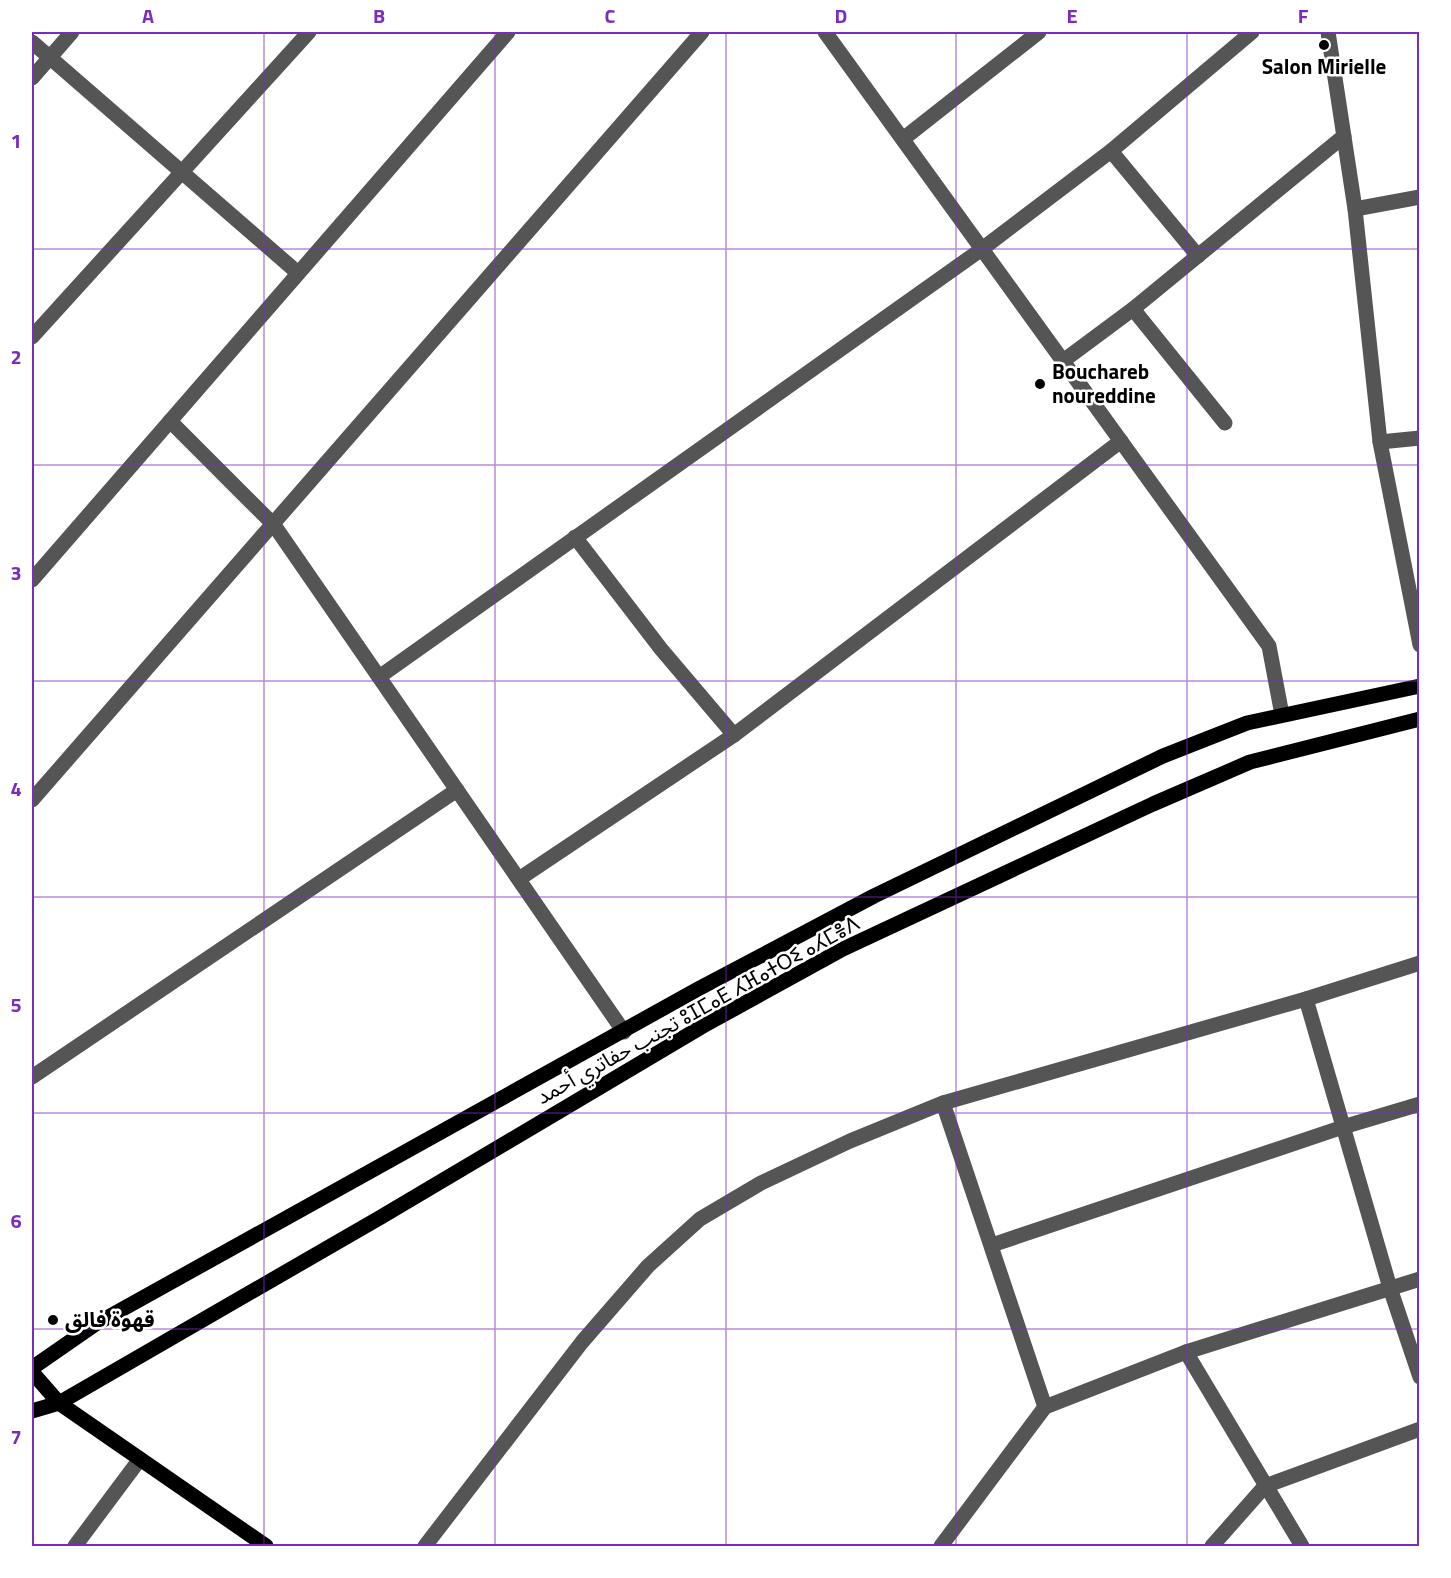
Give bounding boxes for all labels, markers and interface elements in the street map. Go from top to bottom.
text: A [142,0,154,31]
text: B [373,0,385,31]
text: C [605,0,616,31]
text: D [835,0,847,31]
text: E [1066,0,1078,31]
text: F [1298,0,1309,31]
marker: Salon Mirielle [1317,38,1331,52]
place label: Salon Mirielle [1262,50,1386,82]
text: 1 [10,125,22,156]
text: 2 [10,341,22,372]
place label: Bouchareb noureddine [1052,355,1156,411]
marker: Bouchareb noureddine [1033,377,1047,391]
text: 3 [10,557,22,588]
text: 4 [10,773,22,804]
street label: تجنب حفاتري أحمد ⵓⵊⵎⴰⴹ ⵃⴼⴰⵜⵔⵉ ⴰⵃⵎⴻⴷ [530,906,866,1113]
text: 5 [10,989,22,1020]
text: 6 [10,1205,22,1236]
place label: قهوة فالق [65,1303,155,1335]
marker: قهوة فالق [46,1313,60,1327]
text: 7 [10,1421,22,1452]

